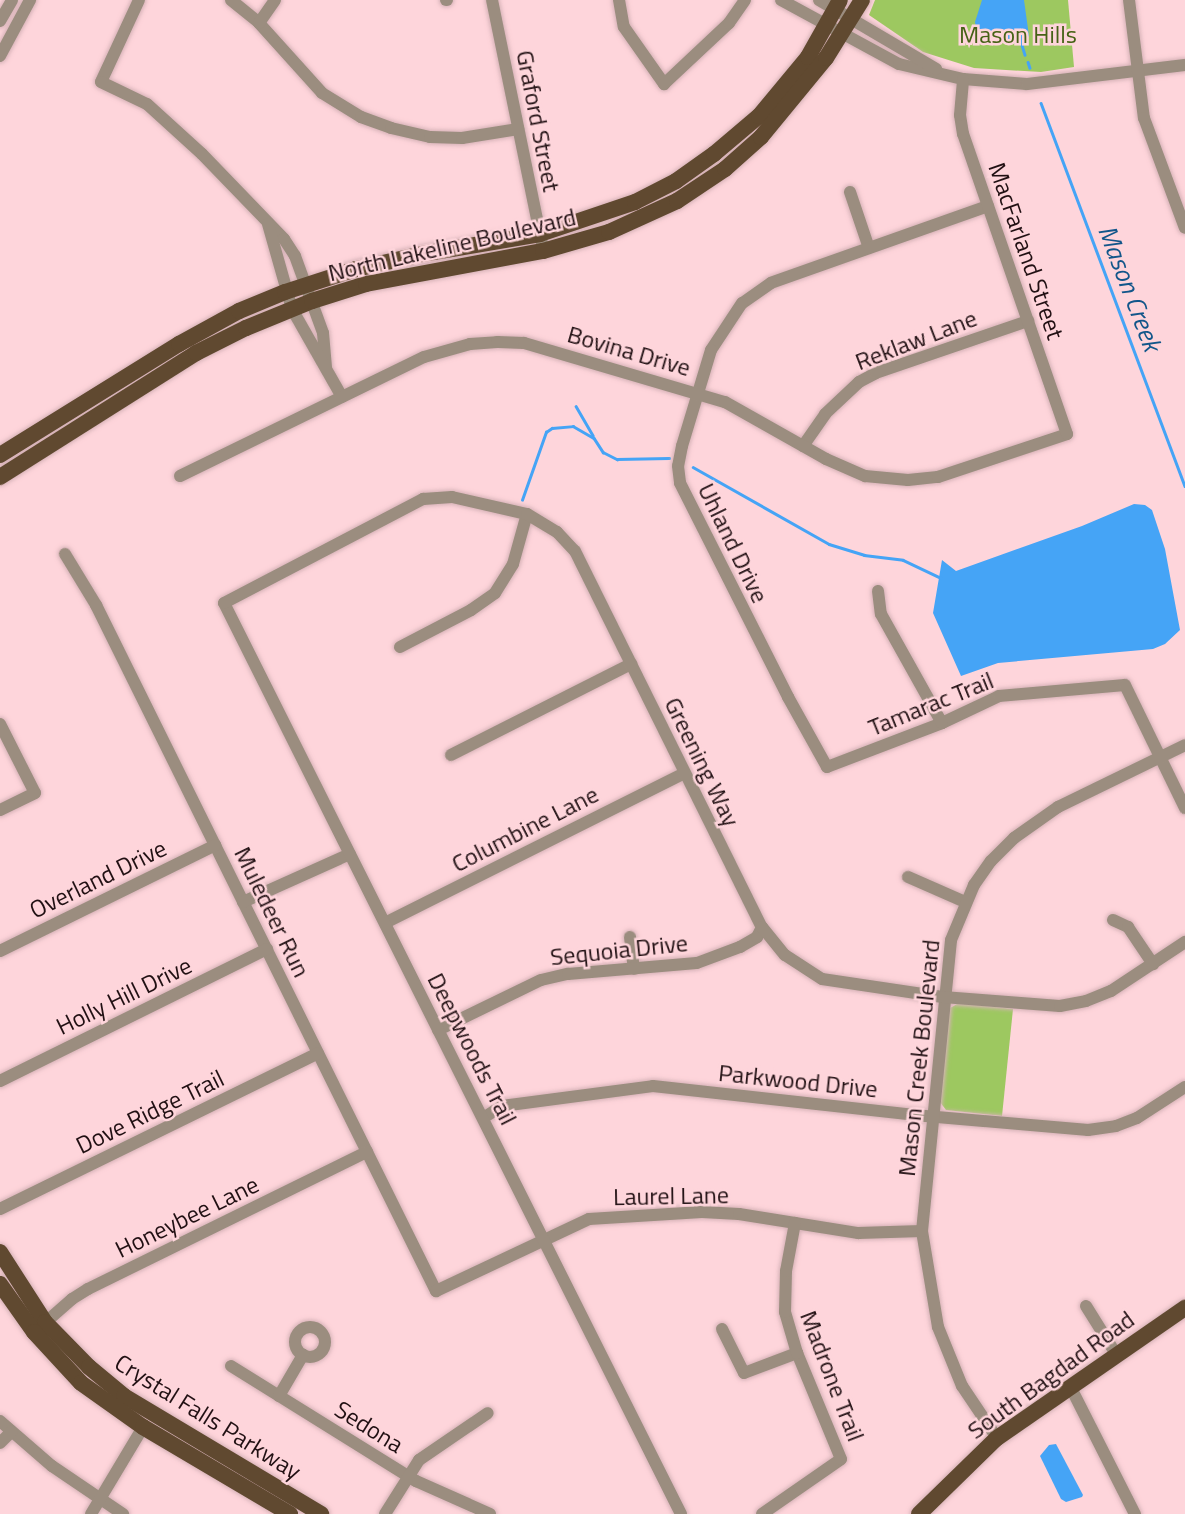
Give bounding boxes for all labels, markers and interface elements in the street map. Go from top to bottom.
park label: Mason Hills [959,21,1077,49]
street label: Graford Street [510,48,566,194]
street label: MacFarland Street [982,159,1070,343]
street label: North Lakeline Boulevard [325,202,579,288]
water label: Mason Creek [1092,221,1168,355]
street label: Reklaw Lane [851,304,981,376]
street label: Bovina Drive [564,320,694,382]
street label: Uhland Drive [692,479,774,607]
street label: Tamarac Trail [864,666,998,742]
street label: Greening Way [658,693,746,831]
street label: Columbine Lane [447,780,603,878]
street label: Overland Drive [25,834,171,924]
street label: Muledeer Run [228,842,316,982]
street label: Sequoia Drive [549,928,689,972]
street label: Mason Creek Boulevard [892,938,946,1178]
street label: Holly Hill Drive [52,951,196,1041]
street label: Deepwoods Trail [421,968,523,1130]
street label: Parkwood Drive [717,1058,879,1104]
street label: Dove Ridge Trail [71,1064,229,1160]
street label: Honeybee Lane [111,1170,263,1264]
street label: Laurel Lane [613,1181,729,1211]
street label: South Bagdad Road [962,1305,1140,1445]
street label: Madrone Trail [794,1307,870,1445]
street label: Crystal Falls Parkway [110,1348,306,1486]
street label: Sedona [329,1395,409,1459]

